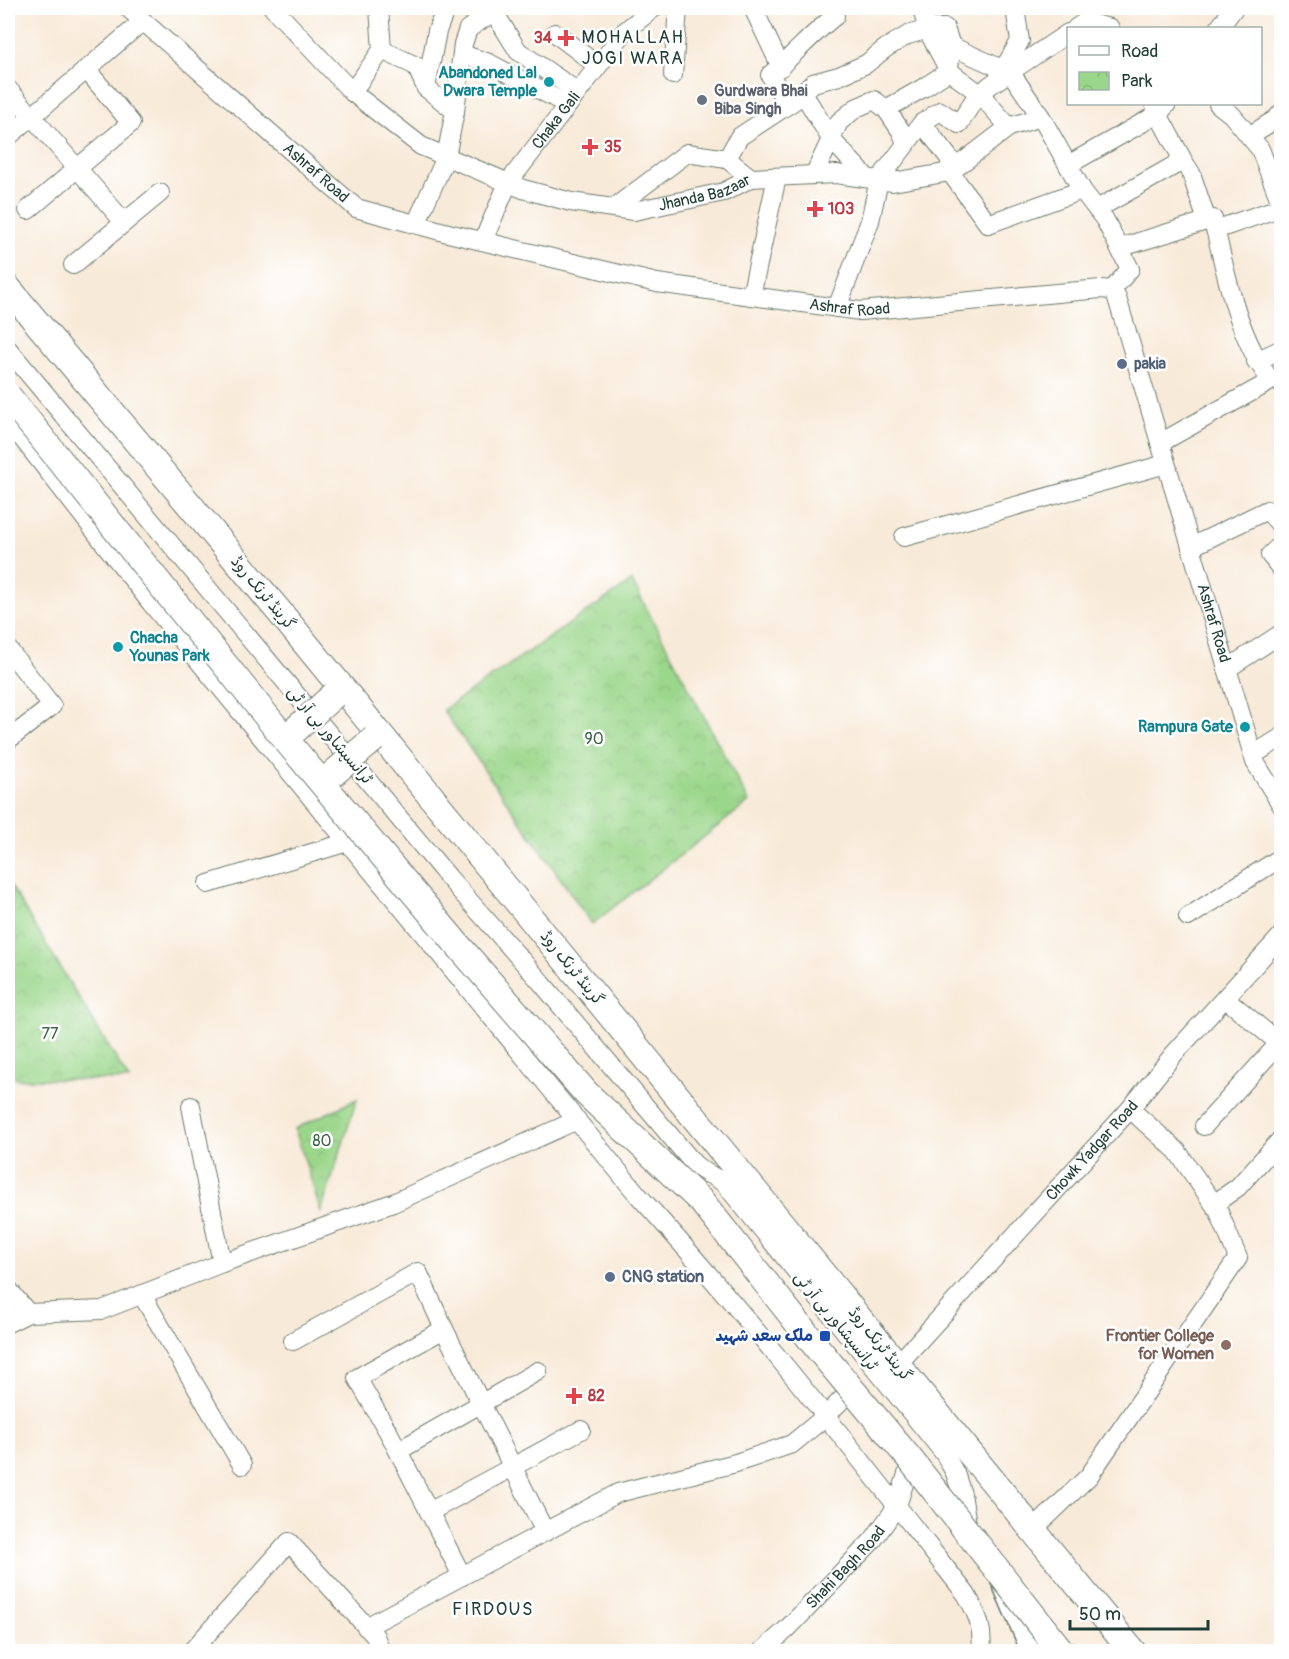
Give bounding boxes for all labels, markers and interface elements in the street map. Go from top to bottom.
district label: MOHALLAH JOGI WARA [582,26,684,70]
legend [1067,27,1262,105]
place label: 34 [534,28,553,48]
marker: 34 [557,29,575,47]
text: Road [1121,40,1158,63]
place label: Abandoned Lal Dwara Temple [438,63,538,101]
text: Park [1121,70,1153,93]
marker: Abandoned Lal Dwara Temple [542,75,556,89]
place label: Gurdwara Bhai Biba Singh [714,81,808,119]
street label: Chaka Gali [528,88,585,153]
marker: Gurdwara Bhai Biba Singh [695,93,709,107]
place label: 35 [604,137,622,157]
marker: 35 [581,138,599,156]
street label: Ashraf Road [279,139,353,207]
street label: Jhanda Bazaar [657,170,754,216]
place label: 103 [828,199,854,219]
marker: 103 [806,200,824,218]
street label: Ashraf Road [808,294,891,321]
place label: pakia [1134,354,1167,374]
marker: pakia [1115,357,1129,371]
street label: گرینڈ ٹرنک روڈ [226,552,300,634]
street label: Ashraf Road [1192,581,1235,665]
place label: Chacha Younas Park [129,628,210,666]
marker: Chacha Younas Park [111,640,125,654]
street label: ٹرانسپشاور بی آر ٹی [283,682,377,788]
place label: Rampura Gate [1138,717,1234,737]
marker: Rampura Gate [1238,720,1252,734]
park label: 90 [584,729,604,749]
street label: گرینڈ ٹرنک روڈ [536,927,608,1009]
park label: 77 [42,1024,59,1044]
street label: Chowk Yadgar Road [1042,1096,1143,1205]
park label: 80 [313,1131,332,1151]
place label: CNG station [622,1267,704,1287]
street label: ٹرانسپشاور بی آر ٹی [790,1267,882,1375]
marker: CNG station [603,1270,617,1284]
street label: گرینڈ ٹرنک روڈ [844,1303,916,1385]
place label: ملک سعد شہید [716,1326,813,1346]
place label: Frontier College for Women [1105,1326,1215,1364]
marker: ملک سعد شہید [818,1329,832,1343]
marker: Frontier College for Women [1219,1338,1233,1352]
place label: 82 [588,1386,605,1406]
marker: 82 [565,1387,583,1405]
street label: Shahi Bagh Road [802,1522,890,1613]
scale bar [1070,1593,1208,1631]
district label: FIRDOUS [452,1598,534,1621]
text: 50 m [1079,1603,1121,1626]

